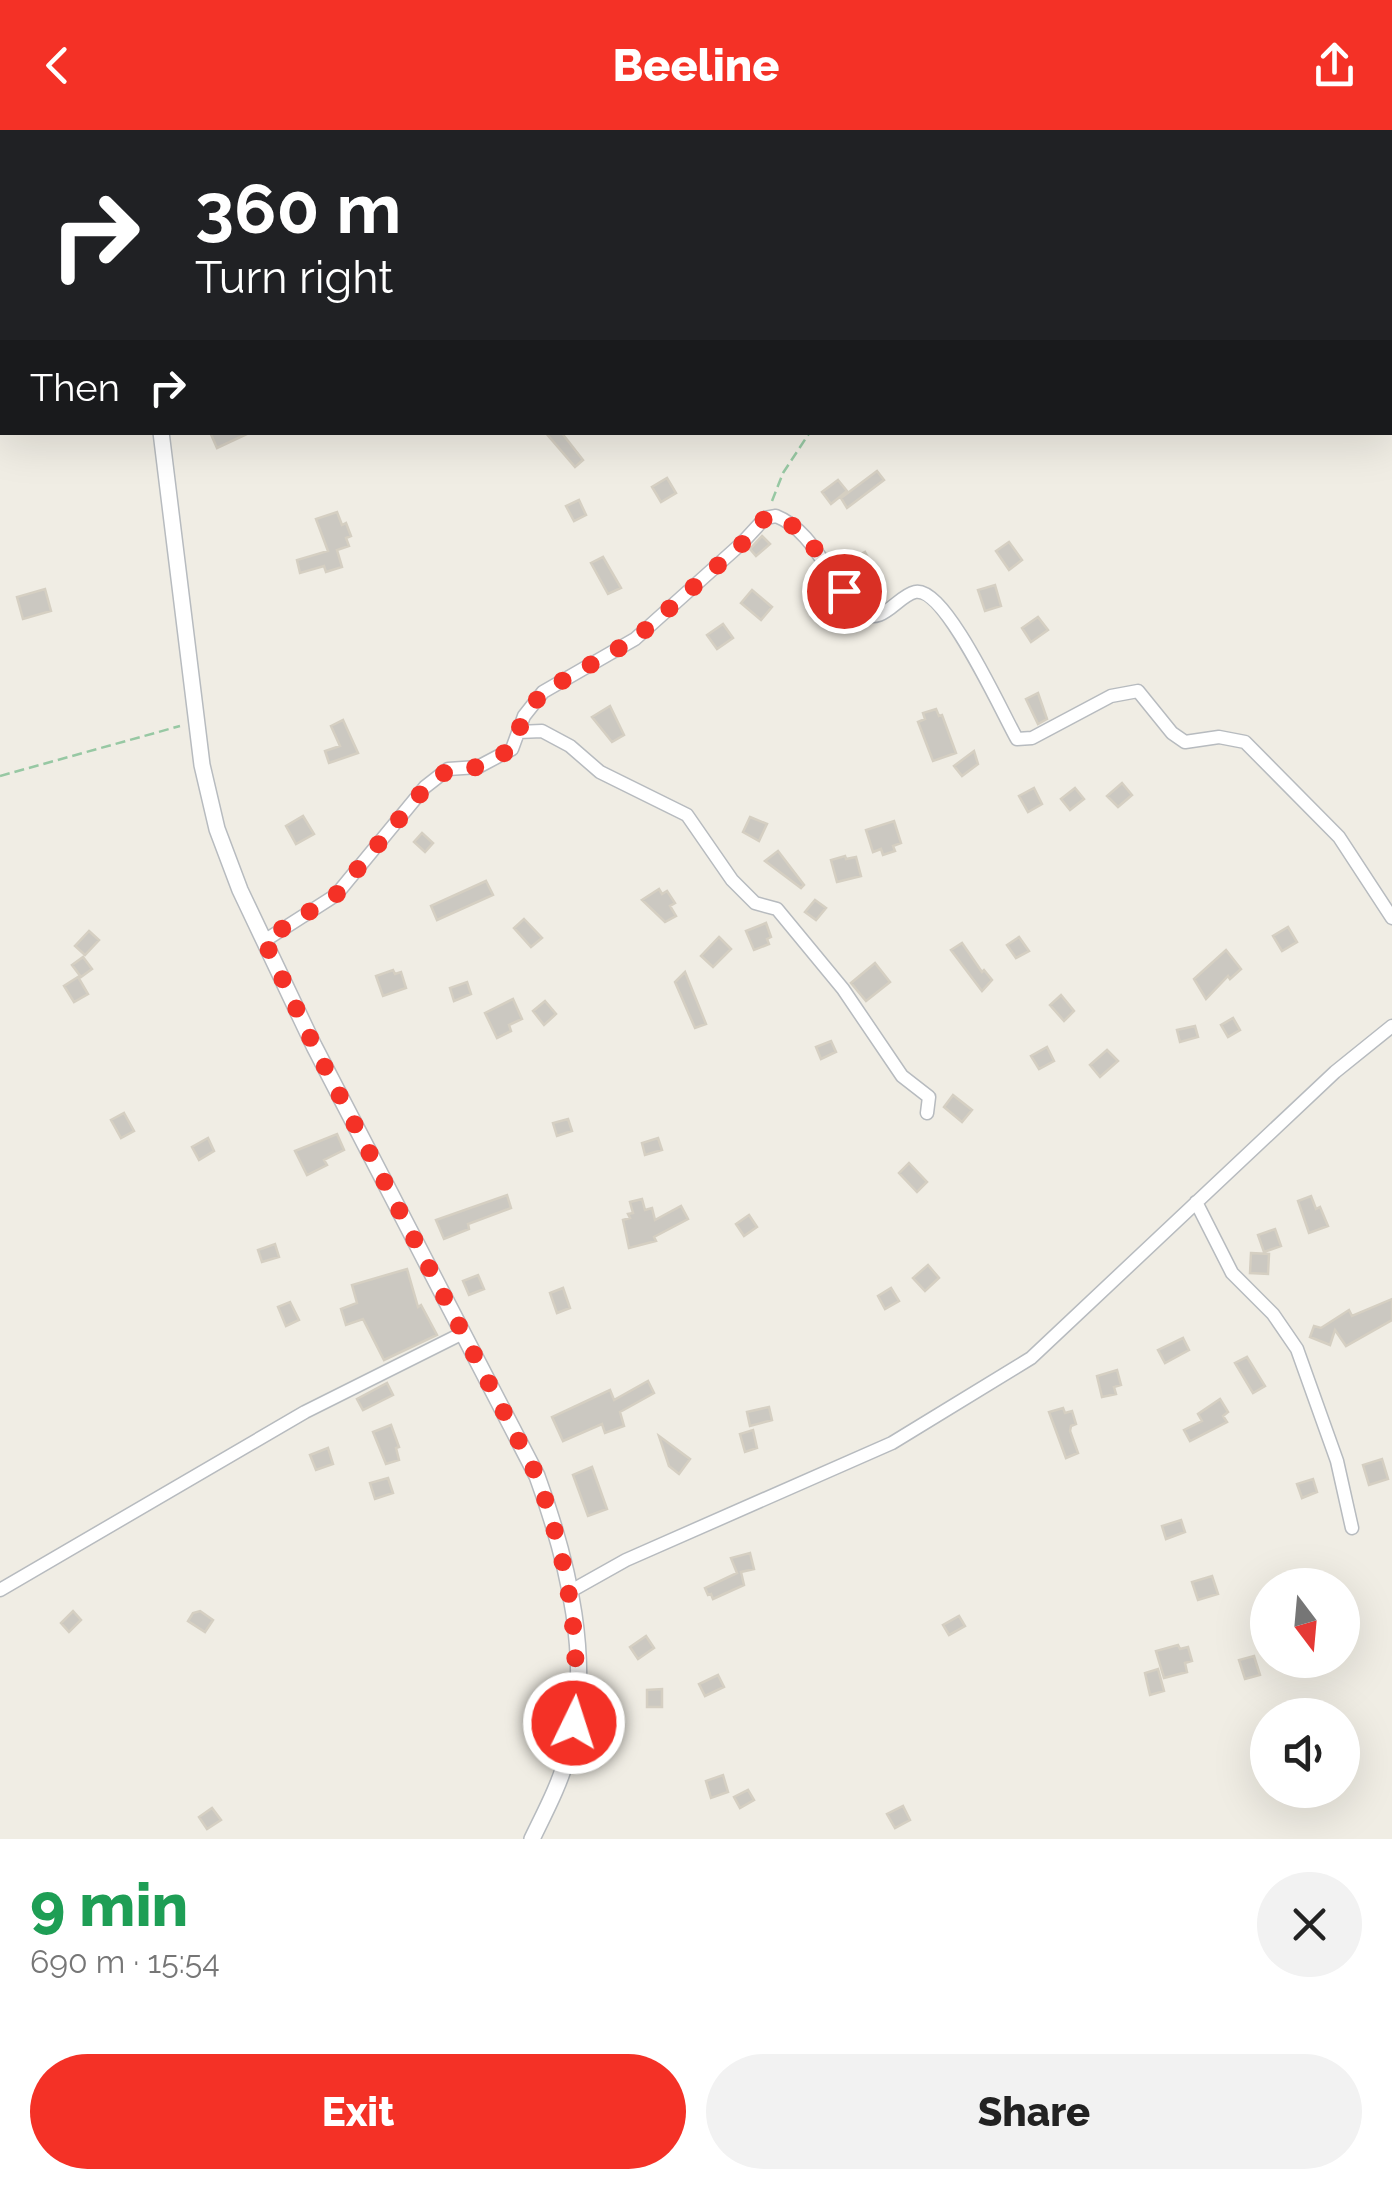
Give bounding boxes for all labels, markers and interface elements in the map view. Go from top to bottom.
icon: back [30,38,85,93]
icon: share [1307,38,1362,93]
text: Beeline [612,39,780,92]
text: 360 m [195,167,402,249]
icon: right [30,170,160,300]
text: Turn right [195,251,393,304]
icon: right [140,360,195,415]
text: Then [30,365,120,410]
pin [802,549,887,634]
icon: arrive [817,564,872,619]
north arrow [1250,1568,1360,1678]
map controls [1250,1568,1360,1808]
position arrow [522,1671,626,1775]
button: sound [1250,1698,1360,1808]
text: 9 min [30,1870,188,1940]
button: close [1257,1872,1362,1977]
text: 690 m · 15:54 [30,1943,220,1980]
button: Exit [30,2054,686,2169]
button: Share [706,2054,1362,2169]

